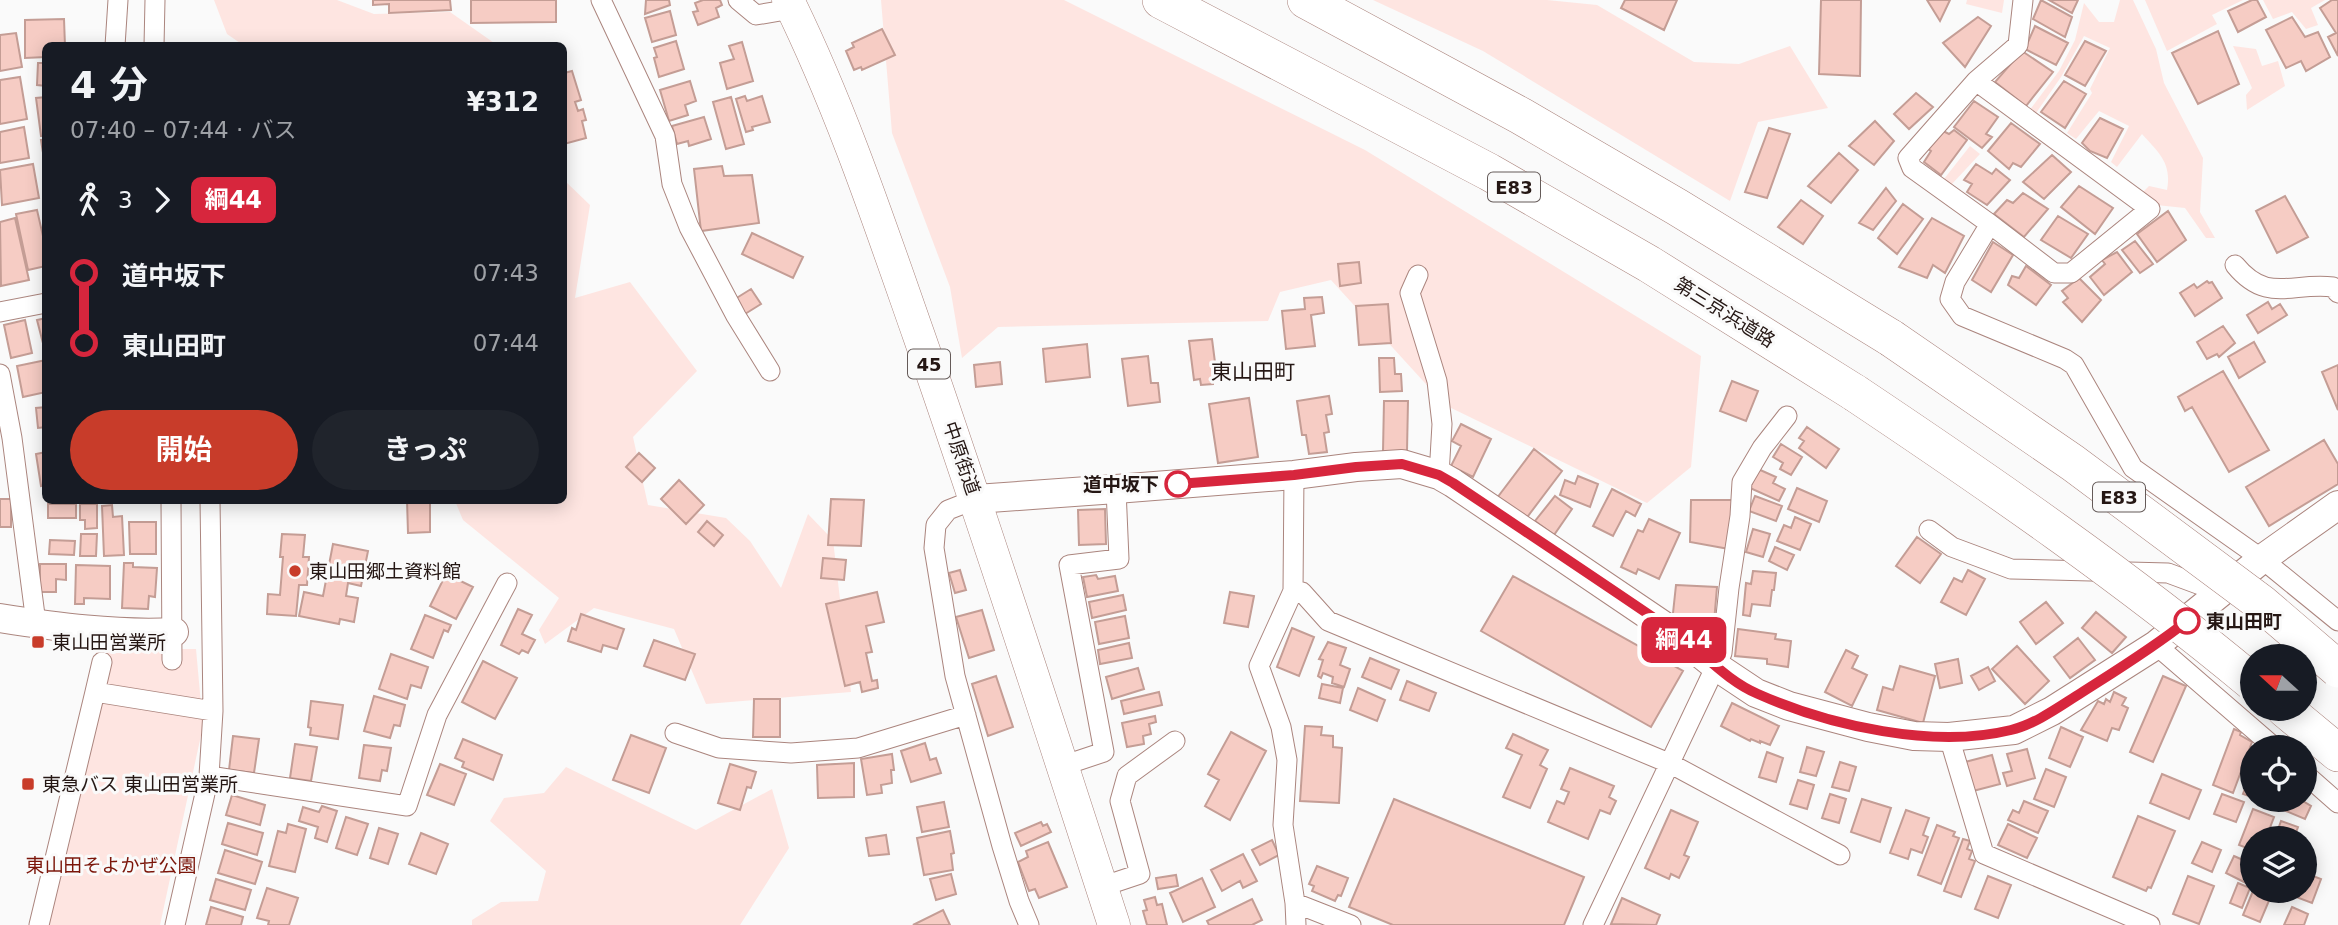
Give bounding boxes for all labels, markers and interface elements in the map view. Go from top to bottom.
text: 4 分 [70,63,148,107]
text: ¥312 [467,87,539,117]
text: 07:40 – 07:44 · バス [70,117,297,143]
road number: E83 [1488,172,1540,202]
icon: walk [70,181,108,219]
icon: forward [143,181,181,219]
text: 綱44 [205,186,262,214]
text: 3 [118,187,133,213]
text: 07:43 [473,260,539,286]
text: 道中坂下 [122,261,226,291]
street label: 第三京浜道路 [1671,272,1779,352]
text: 07:44 [473,330,539,356]
text: 東山田町 [122,331,226,361]
road number: 45 [908,350,950,378]
district label: 東山田町 [1211,360,1295,384]
button: 開始 [70,410,298,490]
button: きっぷ [312,410,539,490]
street label: 中原街道 [939,418,985,498]
marker: 道中坂下 [1165,471,1191,497]
place label: 道中坂下 [1083,473,1159,495]
road number: E83 [2093,482,2145,512]
place label: 東山田郷土資料館 [309,560,461,582]
marker: 東山田郷土資料館 [287,563,303,579]
marker: 東山田町 [2174,608,2200,634]
place label: 東山田町 [2206,610,2282,632]
line badge: 綱44 [1644,617,1724,663]
text: 綱44 [1655,626,1713,654]
place label: 東山田営業所 [52,631,166,653]
marker: 東山田営業所 [30,634,46,650]
north arrow [2240,644,2317,721]
map controls [2240,644,2317,903]
button: locate [2240,735,2317,812]
place label: 東急バス 東山田営業所 [42,773,238,795]
marker: 東急バス 東山田営業所 [20,776,36,792]
button: layers [2240,826,2317,903]
park label: 東山田そよかぜ公園 [25,854,197,876]

